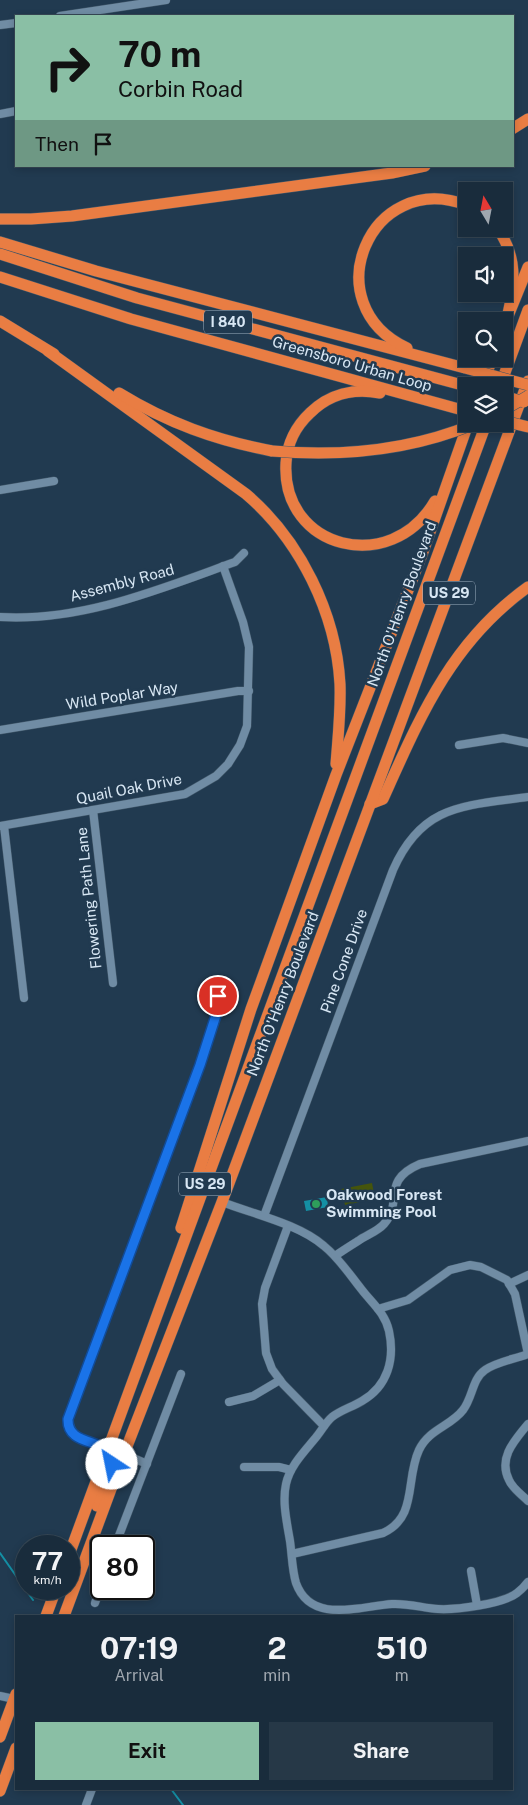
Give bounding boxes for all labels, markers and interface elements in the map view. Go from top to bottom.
text: 70 m [118,34,201,75]
icon: right [35,35,100,100]
text: Corbin Road [118,76,243,102]
icon: arrive [89,130,117,158]
text: Then [35,133,79,155]
north arrow [458,182,512,238]
map controls [458,182,513,432]
button: sound [458,247,513,302]
road number: I 840 [204,311,252,334]
button: search [458,312,513,367]
street label: Greensboro Urban Loop [270,333,434,394]
button: layers [458,377,513,432]
street label: North O'Henry Boulevard [364,519,439,689]
street label: Assembly Road [68,560,176,605]
road number: US 29 [423,582,475,604]
street label: Wild Poplar Way [65,678,179,713]
street label: Quail Oak Drive [75,770,183,807]
street label: Flowering Path Lane [73,826,104,970]
street label: Pine Cone Drive [317,907,370,1015]
street label: North O'Henry Boulevard [243,909,322,1078]
pin [197,975,239,1017]
icon: arrive [204,982,232,1010]
road number: US 29 [179,1172,231,1196]
place label: Oakwood Forest Swimming Pool [326,1186,442,1220]
marker: Oakwood Forest Swimming Pool [310,1198,322,1210]
position arrow [85,1437,137,1489]
speed limit sign: 80 [90,1535,155,1600]
text: 77 [32,1546,63,1576]
text: km/h [33,1573,62,1587]
text: 07:19 [100,1630,178,1666]
text: 2 [267,1630,286,1666]
text: 510 [376,1630,428,1666]
text: Arrival [114,1666,164,1685]
text: min [263,1666,291,1685]
text: m [395,1666,409,1685]
button: Exit [35,1722,259,1780]
button: Share [269,1722,493,1780]

